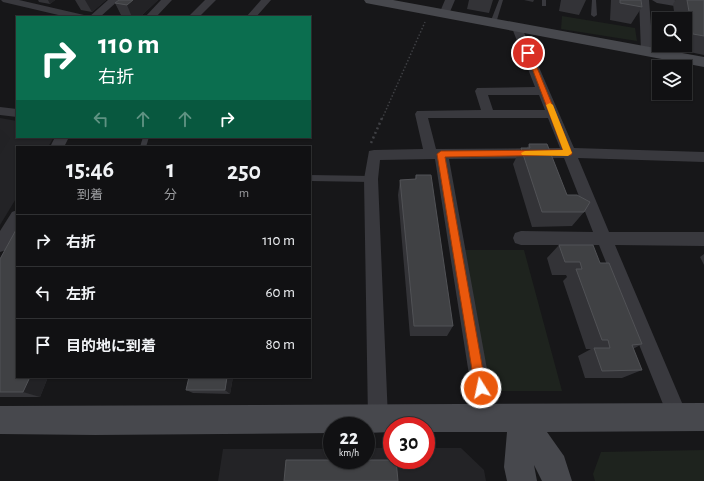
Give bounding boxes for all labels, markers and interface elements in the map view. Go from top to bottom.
map controls [652,12,692,100]
button: search [652,12,692,52]
text: 110 m [98,31,160,59]
icon: right [32,32,84,84]
pin [511,36,545,70]
icon: arrive [517,42,539,64]
button: layers [652,60,692,100]
text: 右折 [98,69,134,87]
icon: left [90,108,112,130]
icon: ahead [132,108,154,130]
icon: ahead [174,108,196,130]
icon: right [216,108,238,130]
text: 15:46 [66,158,114,182]
text: 1 [166,158,175,182]
text: 250 [227,160,261,184]
text: m [239,187,249,200]
text: 到着 [77,189,103,202]
text: 分 [164,189,177,202]
icon: right [32,230,54,252]
text: 110 m [262,233,295,248]
text: 右折 [66,235,96,250]
icon: left [32,282,54,304]
text: 60 m [266,285,295,300]
text: 左折 [66,287,96,302]
icon: arrive [32,334,54,356]
text: 80 m [265,337,295,352]
text: 目的地に到着 [66,339,156,354]
position arrow [460,367,502,409]
speed limit sign: 30 [383,417,435,469]
text: 22 [340,428,358,448]
text: km/h [339,448,359,458]

